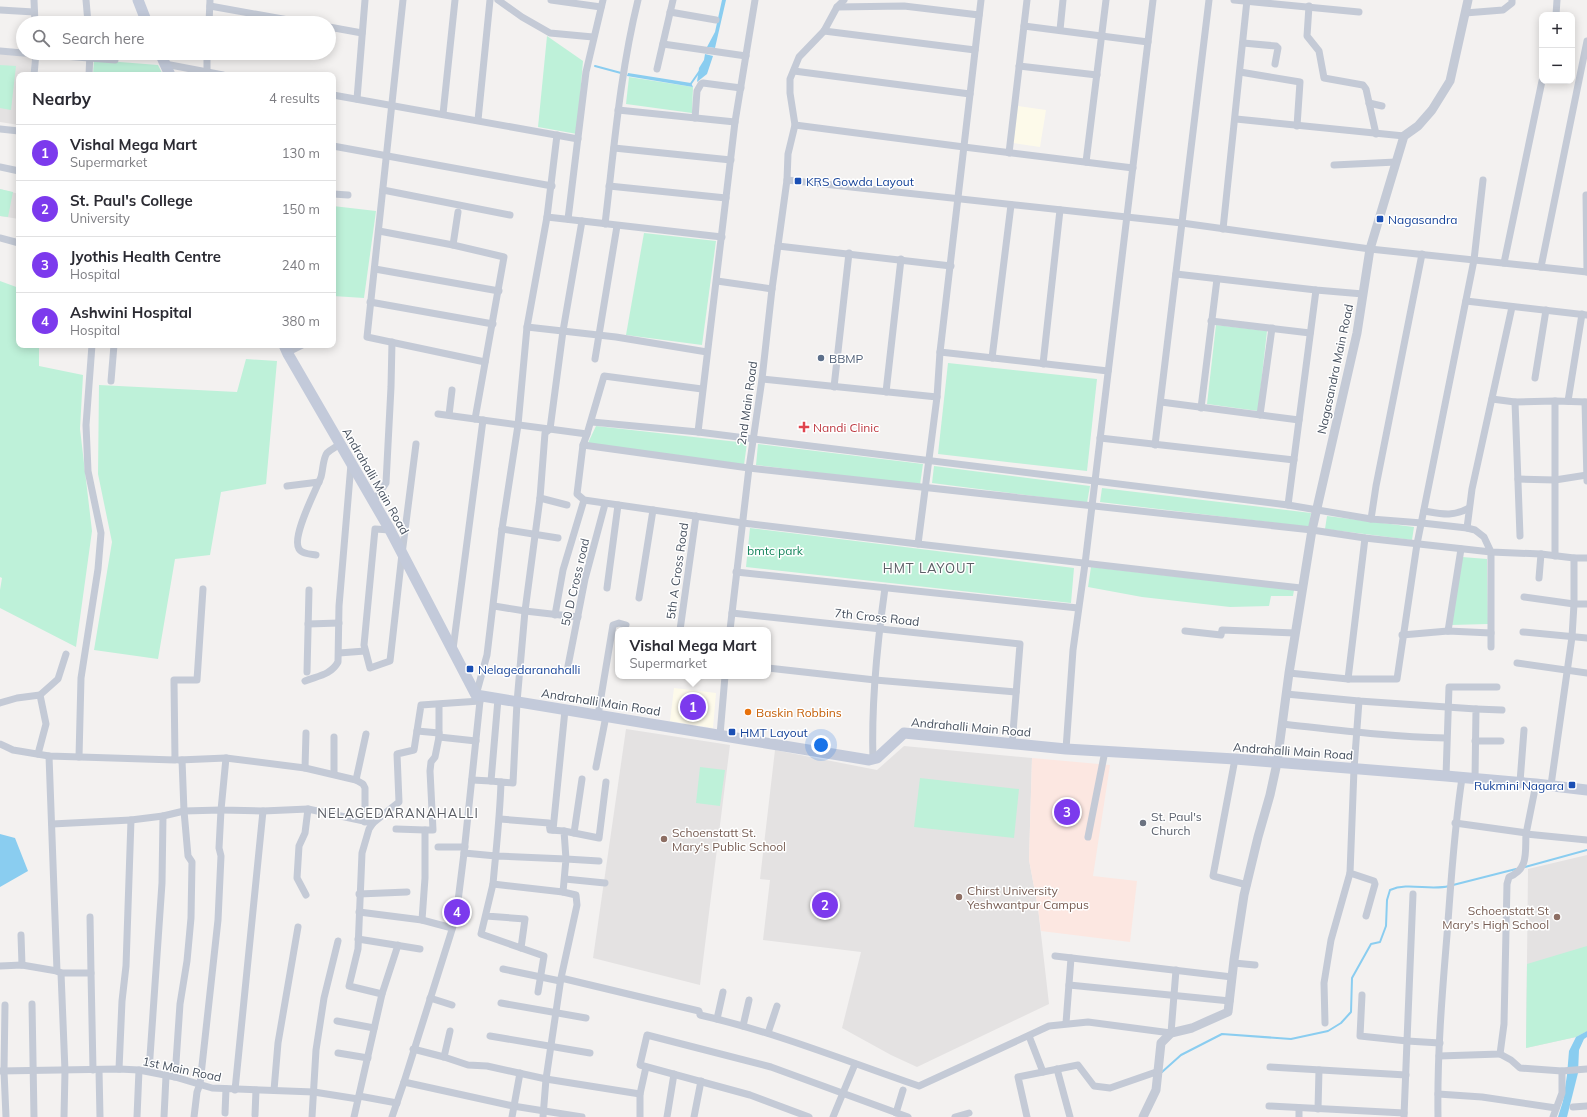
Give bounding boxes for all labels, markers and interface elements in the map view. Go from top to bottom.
map controls [1539,12,1575,84]
button: + [1539,12,1575,48]
search box [16,16,336,60]
icon: search [30,27,52,49]
text: Search here [62,29,144,48]
button: − [1539,48,1575,84]
text: Nearby [32,88,91,109]
text: 4 results [269,90,320,106]
text: Vishal Mega Mart [70,135,197,154]
text: 1 [41,145,49,161]
text: 130 m [282,145,320,161]
text: Supermarket [70,154,147,170]
place label: KRS Gowda Layout [806,174,914,189]
marker: KRS Gowda Layout [793,176,803,186]
text: St. Paul's College [70,191,193,210]
text: 2 [41,201,49,217]
text: 150 m [282,201,320,217]
text: University [70,210,130,226]
place label: Nagasandra [1388,212,1457,227]
marker: Nagasandra [1375,214,1385,224]
text: Jyothis Health Centre [70,247,221,266]
text: 3 [41,257,49,273]
text: 240 m [282,257,320,273]
text: Hospital [70,266,120,282]
text: Ashwini Hospital [70,303,192,322]
street label: Nagasandra Main Road [1314,303,1356,435]
text: 4 [41,313,49,329]
text: 380 m [282,313,320,329]
text: Hospital [70,322,120,338]
place label: BBMP [829,351,864,366]
marker: BBMP [816,353,826,363]
street label: 2nd Main Road [734,360,760,446]
place label: Nandi Clinic [813,420,879,435]
marker: Nandi Clinic [798,421,810,433]
street label: Andrahalli Main Road [339,425,413,537]
street label: 5th A Cross Road [663,522,691,620]
street label: 50 D Cross road [558,537,592,627]
park label: bmtc park [747,543,804,558]
district label: HMT LAYOUT [883,560,975,576]
street label: 7th Cross Road [834,605,920,629]
popup [615,627,771,679]
text: Vishal Mega Mart [630,636,756,655]
text: Supermarket [630,655,707,671]
place label: Nelagedaranahalli [478,662,580,677]
marker: Nelagedaranahalli [465,664,475,674]
street label: Andrahalli Main Road [540,685,662,719]
pin: 1 [680,692,706,722]
place label: Baskin Robbins [756,705,842,720]
marker: Baskin Robbins [743,707,753,717]
street label: Andrahalli Main Road [910,714,1032,740]
place label: HMT Layout [740,725,808,740]
marker: HMT Layout [727,727,737,737]
your location [811,735,831,755]
street label: Andrahalli Main Road [1232,739,1354,763]
place label: Rukmini Nagara [1474,778,1564,793]
marker: Rukmini Nagara [1567,780,1577,790]
pin: 3 [1054,797,1080,827]
district label: NELAGEDARANAHALLI [317,805,479,821]
place label: St. Paul's Church [1151,809,1202,838]
marker: St. Paul's Church [1138,818,1148,828]
place label: Schoenstatt St. Mary's Public School [672,825,786,854]
marker: Schoenstatt St. Mary's Public School [659,834,669,844]
place label: Chirst University Yeshwantpur Campus [966,883,1089,912]
pin: 2 [812,890,838,920]
marker: Chirst University Yeshwantpur Campus [954,892,964,902]
pin: 4 [444,897,470,927]
place label: Schoenstatt St Mary's High School [1442,903,1549,932]
marker: Schoenstatt St Mary's High School [1552,912,1562,922]
street label: 1st Main Road [141,1053,223,1085]

